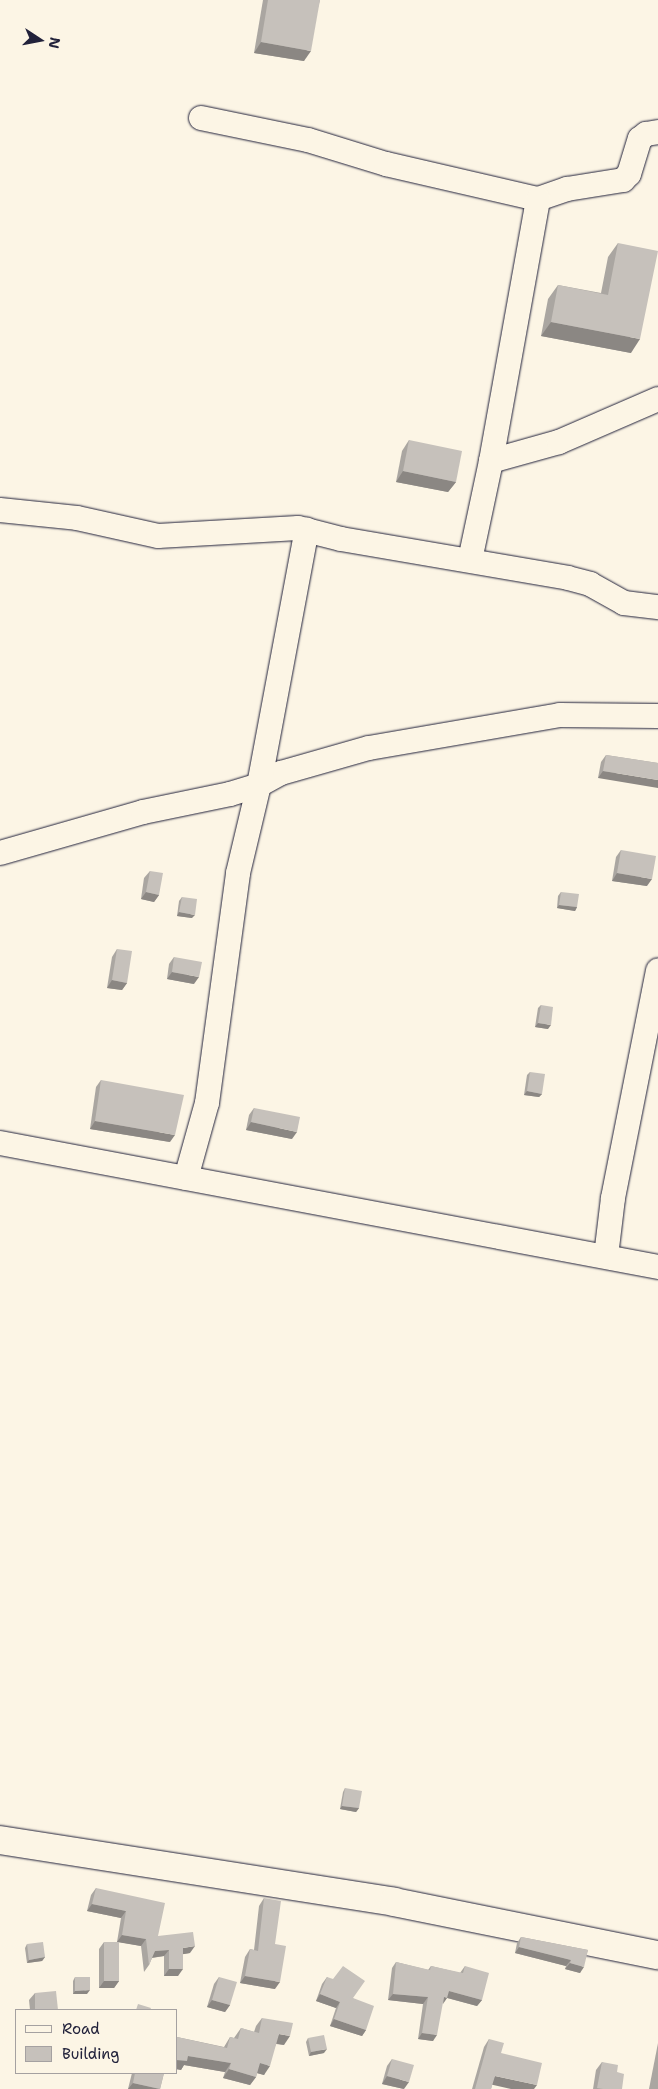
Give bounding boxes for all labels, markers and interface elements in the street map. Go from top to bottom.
north arrow [15,15,65,65]
text: N [45,36,65,50]
legend [15,2009,178,2074]
text: Road [62,2019,100,2039]
text: Building [62,2044,119,2064]

